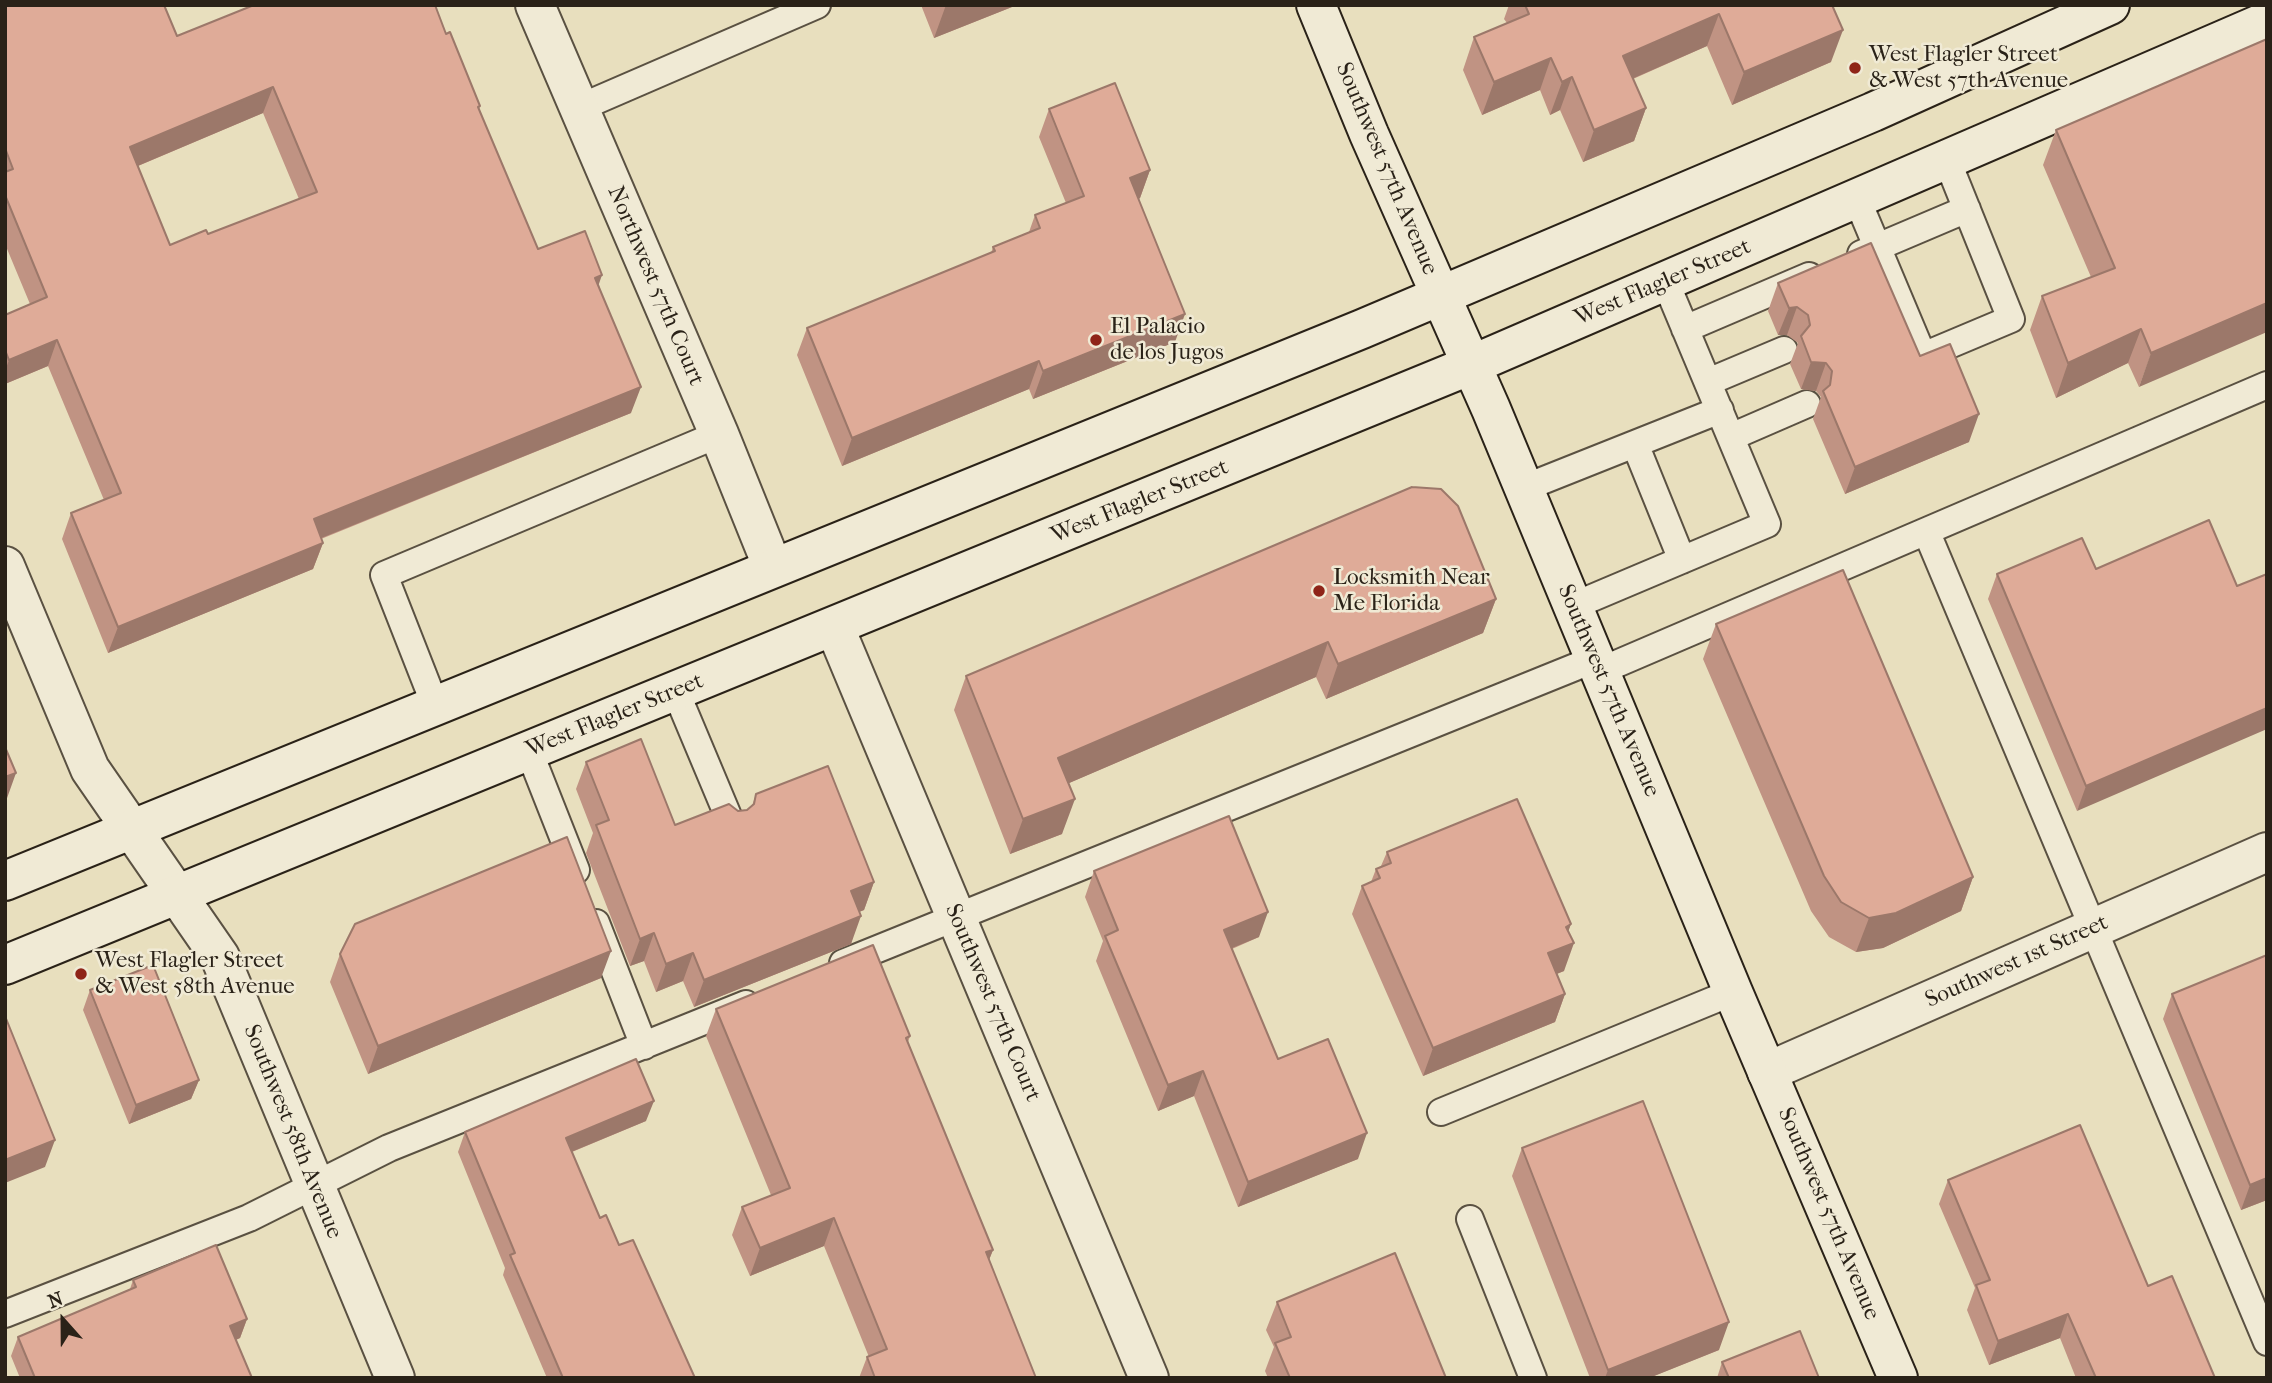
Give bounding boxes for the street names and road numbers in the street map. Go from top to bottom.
street label: Southwest 57th Avenue [1329,59,1443,279]
street label: Northwest 57th Court [601,182,709,390]
street label: West Flagler Street [1571,233,1755,333]
street label: West Flagler Street [1047,454,1233,550]
street label: Southwest 57th Avenue [1551,581,1665,801]
street label: West Flagler Street [522,668,708,764]
street label: Southwest 57th Court [938,900,1046,1106]
street label: Southwest 1st Street [1921,909,2113,1015]
street label: Southwest 58th Avenue [236,1021,348,1243]
street label: Southwest 57th Avenue [1771,1104,1885,1324]

